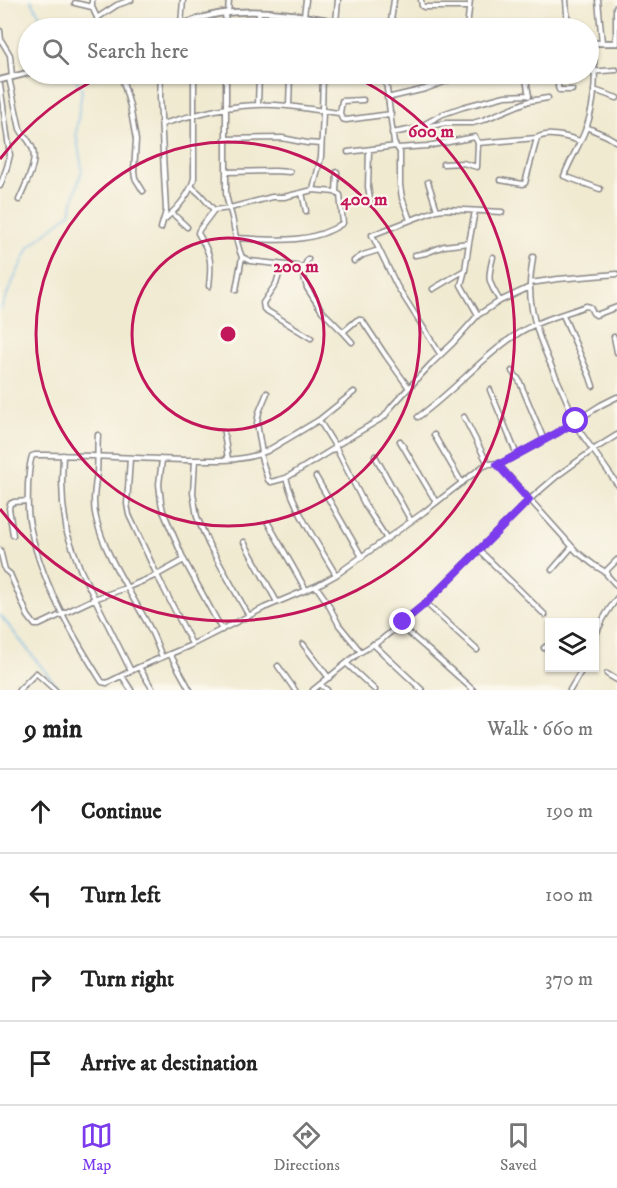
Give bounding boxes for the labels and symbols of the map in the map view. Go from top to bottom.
text: 600 m [408,121,455,143]
text: 400 m [339,189,388,211]
text: 200 m [273,256,319,278]
centre of rings [218,324,238,344]
route start [562,407,588,433]
route end [389,608,415,634]

